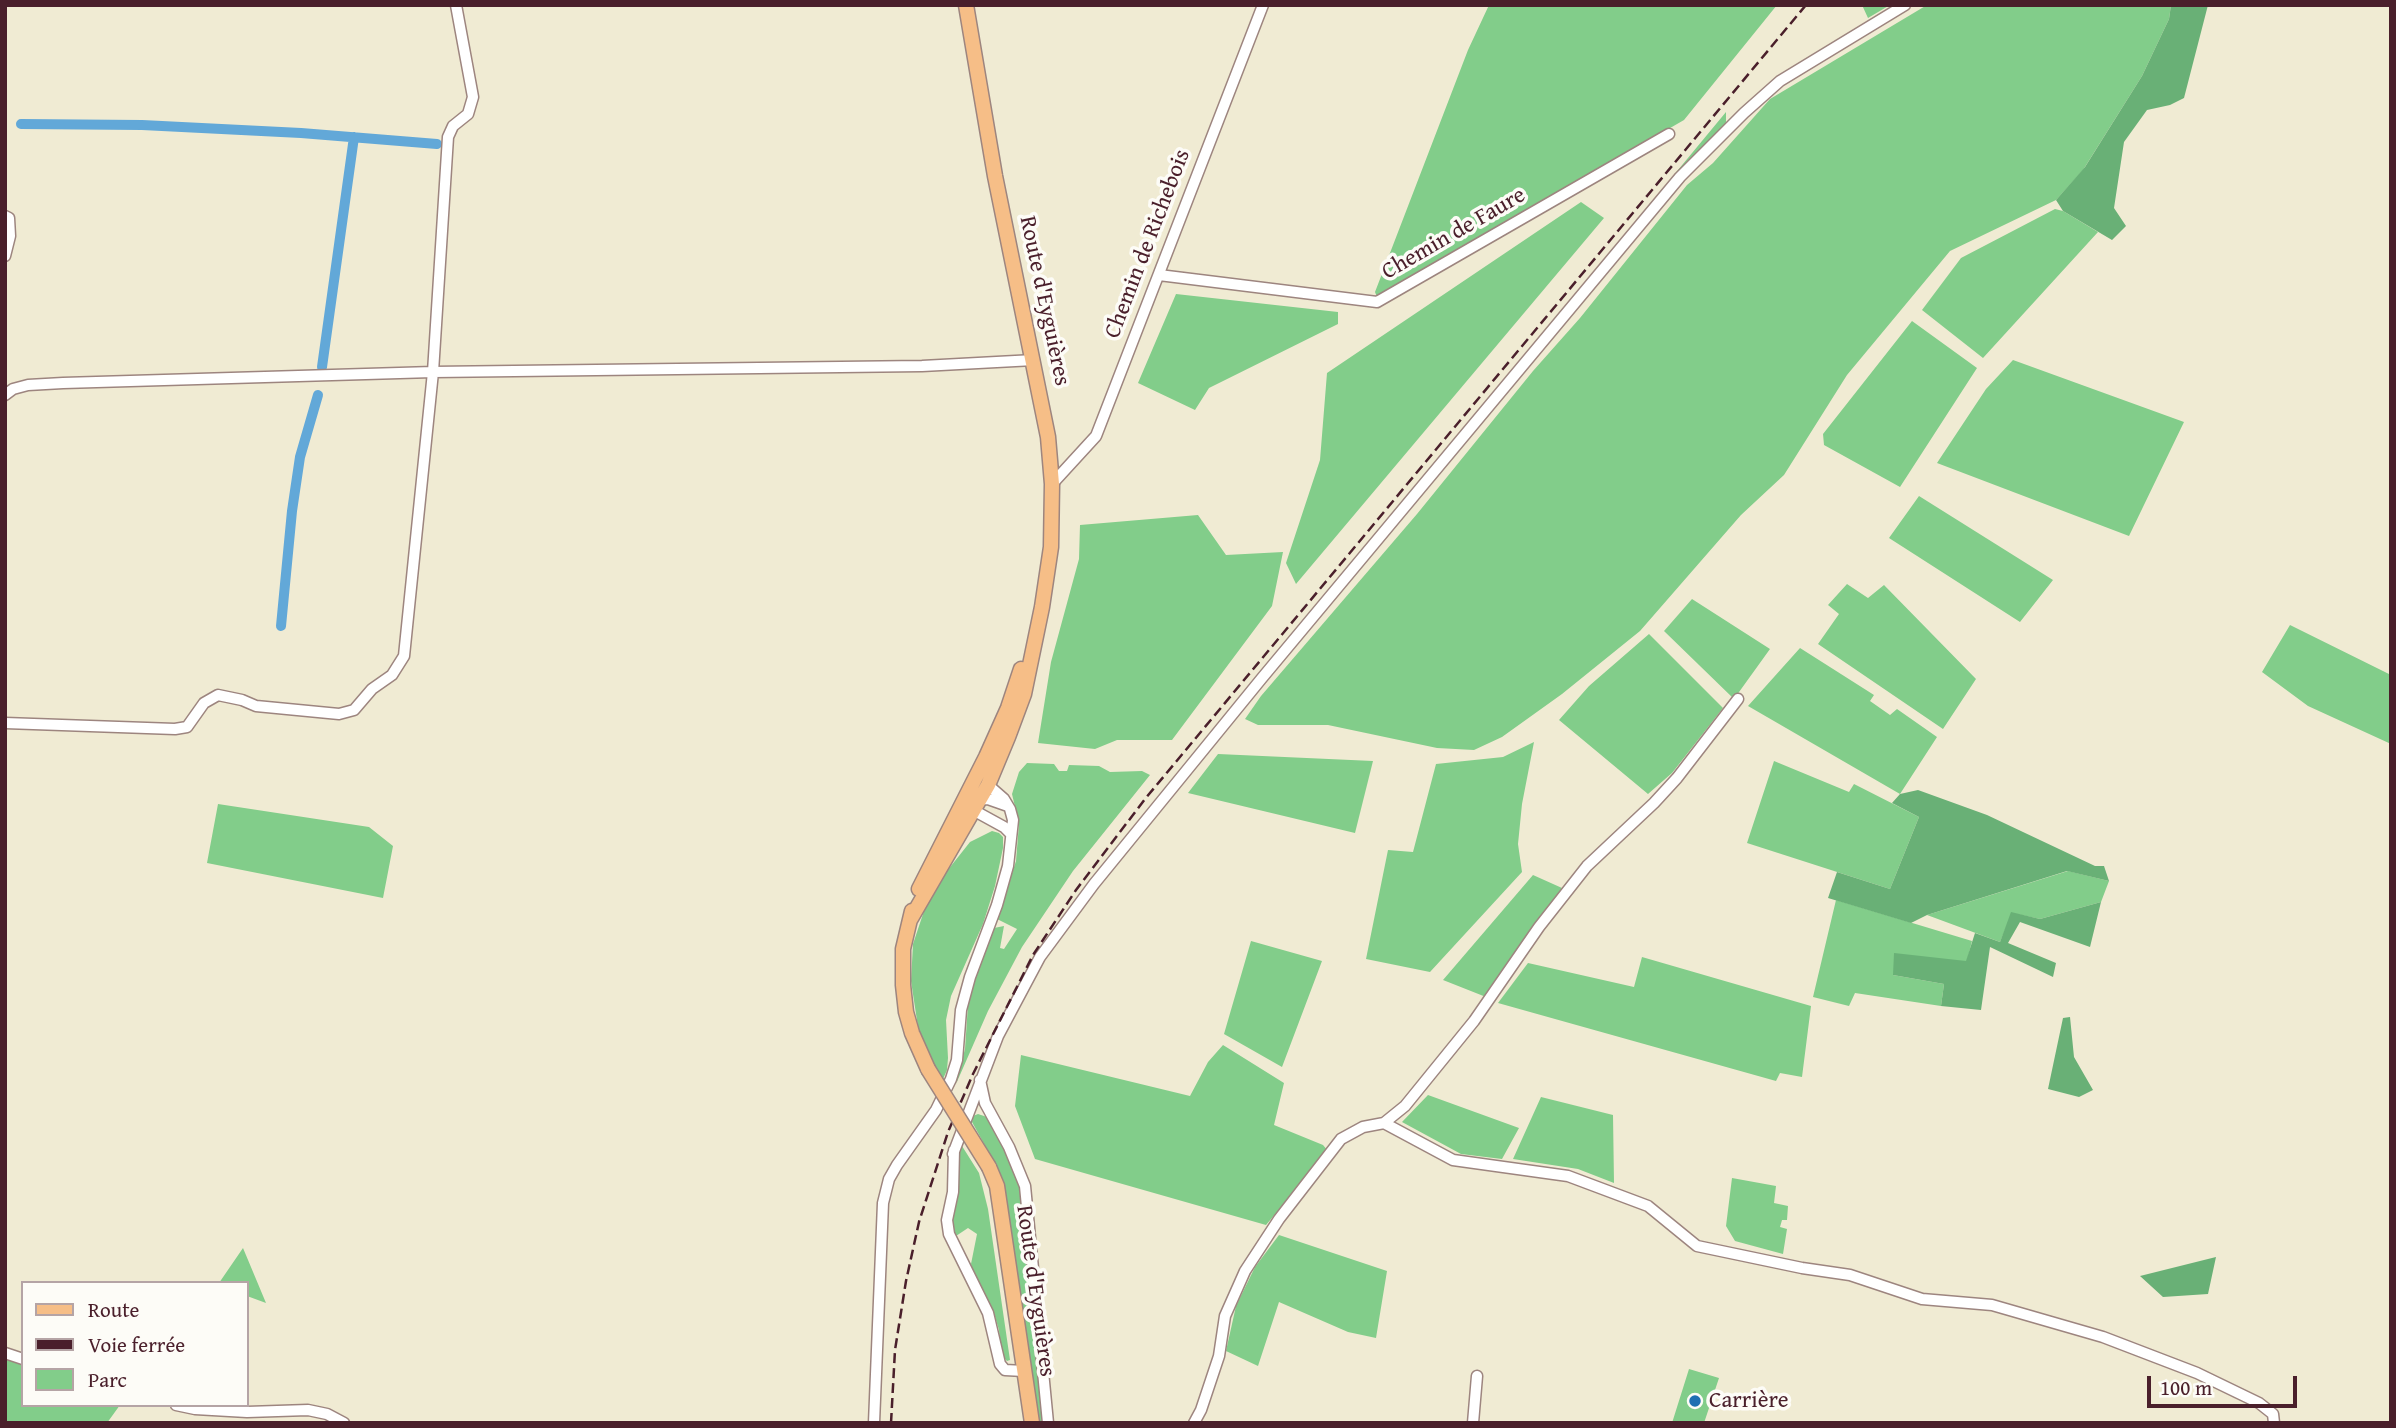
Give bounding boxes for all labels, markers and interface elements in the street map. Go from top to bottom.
street label: Chemin de Richebois [1099,146,1197,342]
street label: Chemin de Faure [1377,182,1531,286]
street label: Route d'Eyguières [1013,214,1075,388]
street label: Route d'Eyguières [1009,1203,1061,1379]
legend [21,1281,248,1407]
text: Route [88,1294,139,1325]
text: Voie ferrée [88,1329,185,1360]
scale bar [2151,1362,2302,1406]
text: Parc [88,1364,127,1395]
text: 100 m [2160,1372,2212,1403]
place label: Carrière [1709,1387,1789,1415]
marker: Carrière [1687,1393,1703,1409]

